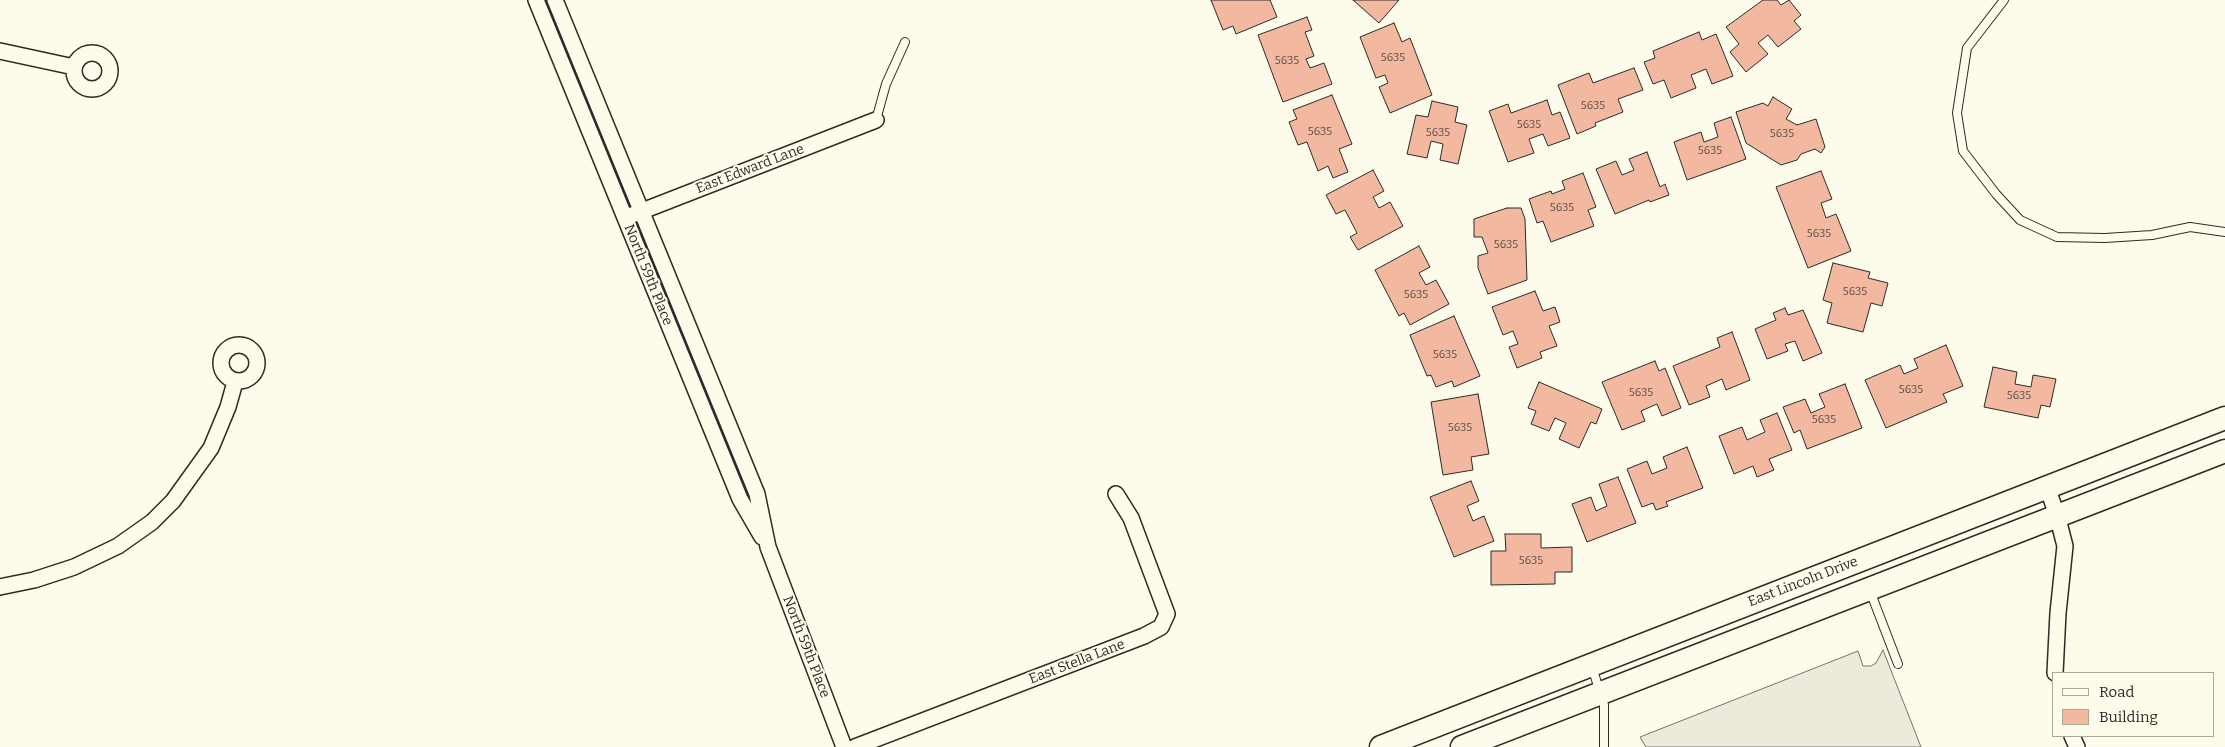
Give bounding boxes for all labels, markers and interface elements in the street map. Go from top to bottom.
house number: 5635 [1381,51,1405,65]
house number: 5635 [1275,54,1299,68]
house number: 5635 [1581,99,1605,113]
house number: 5635 [1517,118,1541,132]
house number: 5635 [1308,125,1332,139]
house number: 5635 [1426,126,1450,140]
house number: 5635 [1770,127,1794,141]
street label: East Edward Lane [694,141,806,197]
house number: 5635 [1698,144,1722,158]
house number: 5635 [1550,201,1574,215]
street label: North 59th Place [620,222,676,328]
house number: 5635 [1807,227,1831,241]
house number: 5635 [1494,238,1518,252]
house number: 5635 [1843,285,1867,299]
house number: 5635 [1404,288,1428,302]
house number: 5635 [1433,348,1457,362]
house number: 5635 [1899,383,1923,397]
house number: 5635 [1629,386,1653,400]
house number: 5635 [2007,389,2031,403]
house number: 5635 [1812,413,1836,427]
house number: 5635 [1448,421,1472,435]
street label: East Lincoln Drive [1746,553,1860,611]
house number: 5635 [1519,554,1543,568]
street label: North 59th Place [779,594,833,700]
street label: East Stella Lane [1027,636,1127,688]
legend [2052,672,2215,737]
text: Road [2099,683,2134,701]
text: Building [2099,708,2158,726]

